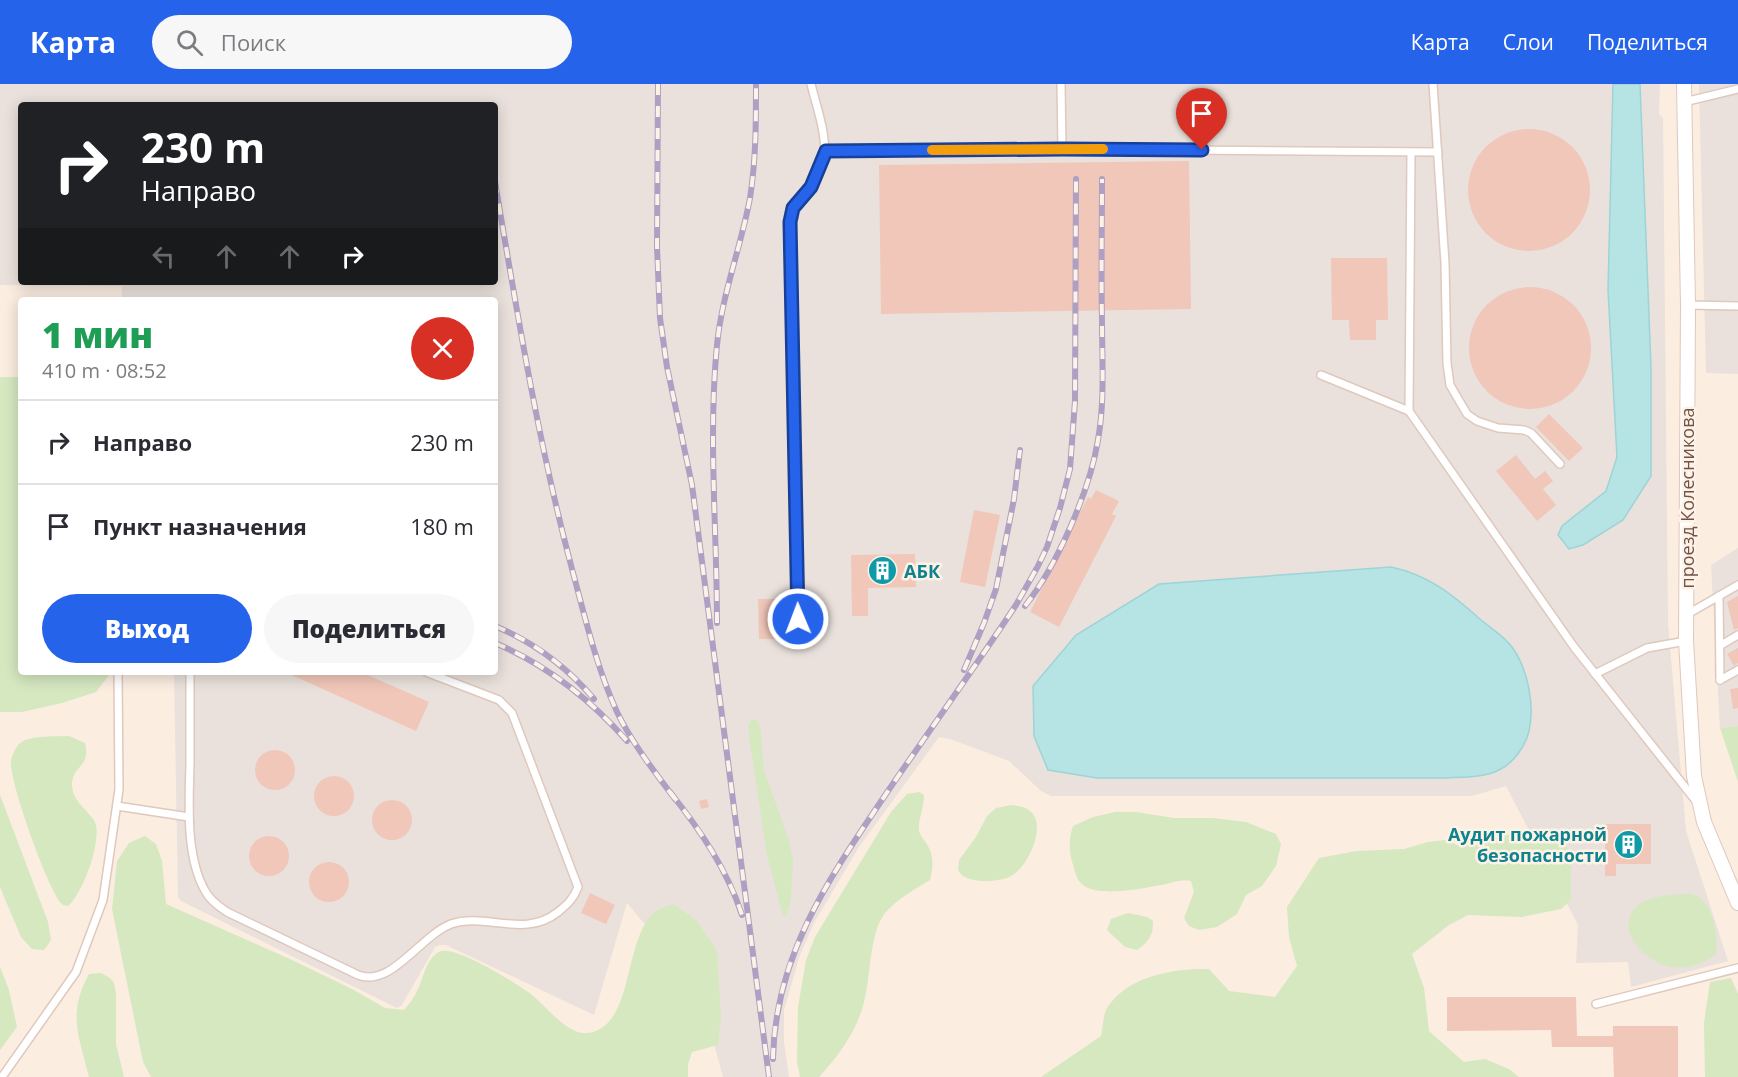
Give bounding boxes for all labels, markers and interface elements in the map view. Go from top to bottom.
search box [152,15,572,69]
text: Карта [30,23,116,61]
icon: search [173,26,206,59]
text: Поиск [221,27,286,57]
text: Карта [1411,28,1470,56]
text: Слои [1503,28,1554,56]
text: Поделиться [1587,28,1708,56]
pin [1176,88,1227,150]
icon: arrive [1185,97,1218,130]
text: 230 m [141,118,265,175]
icon: right [42,126,120,204]
text: Направо [141,172,256,209]
icon: left [147,240,180,273]
icon: ahead [210,240,243,273]
icon: ahead [273,240,306,273]
icon: right [336,240,369,273]
text: 1 мин [42,310,153,359]
button: close [411,317,474,380]
text: 410 m · 08:52 [42,357,167,384]
street label: проезд Колесникова [1675,408,1699,588]
icon: right [42,426,75,459]
text: Направо [93,427,192,457]
text: 230 m [410,427,474,457]
icon: arrive [42,510,75,543]
text: Пункт назначения [93,511,307,541]
text: 180 m [410,511,474,541]
building icon: АБК [867,555,899,587]
place label: АБК [904,559,941,583]
position arrow [766,587,830,651]
button: Выход [42,594,252,663]
button: Поделиться [264,594,474,663]
place label: Аудит пожарной безопасности [1448,822,1607,867]
building icon: Аудит пожарной безопасности [1612,828,1644,860]

